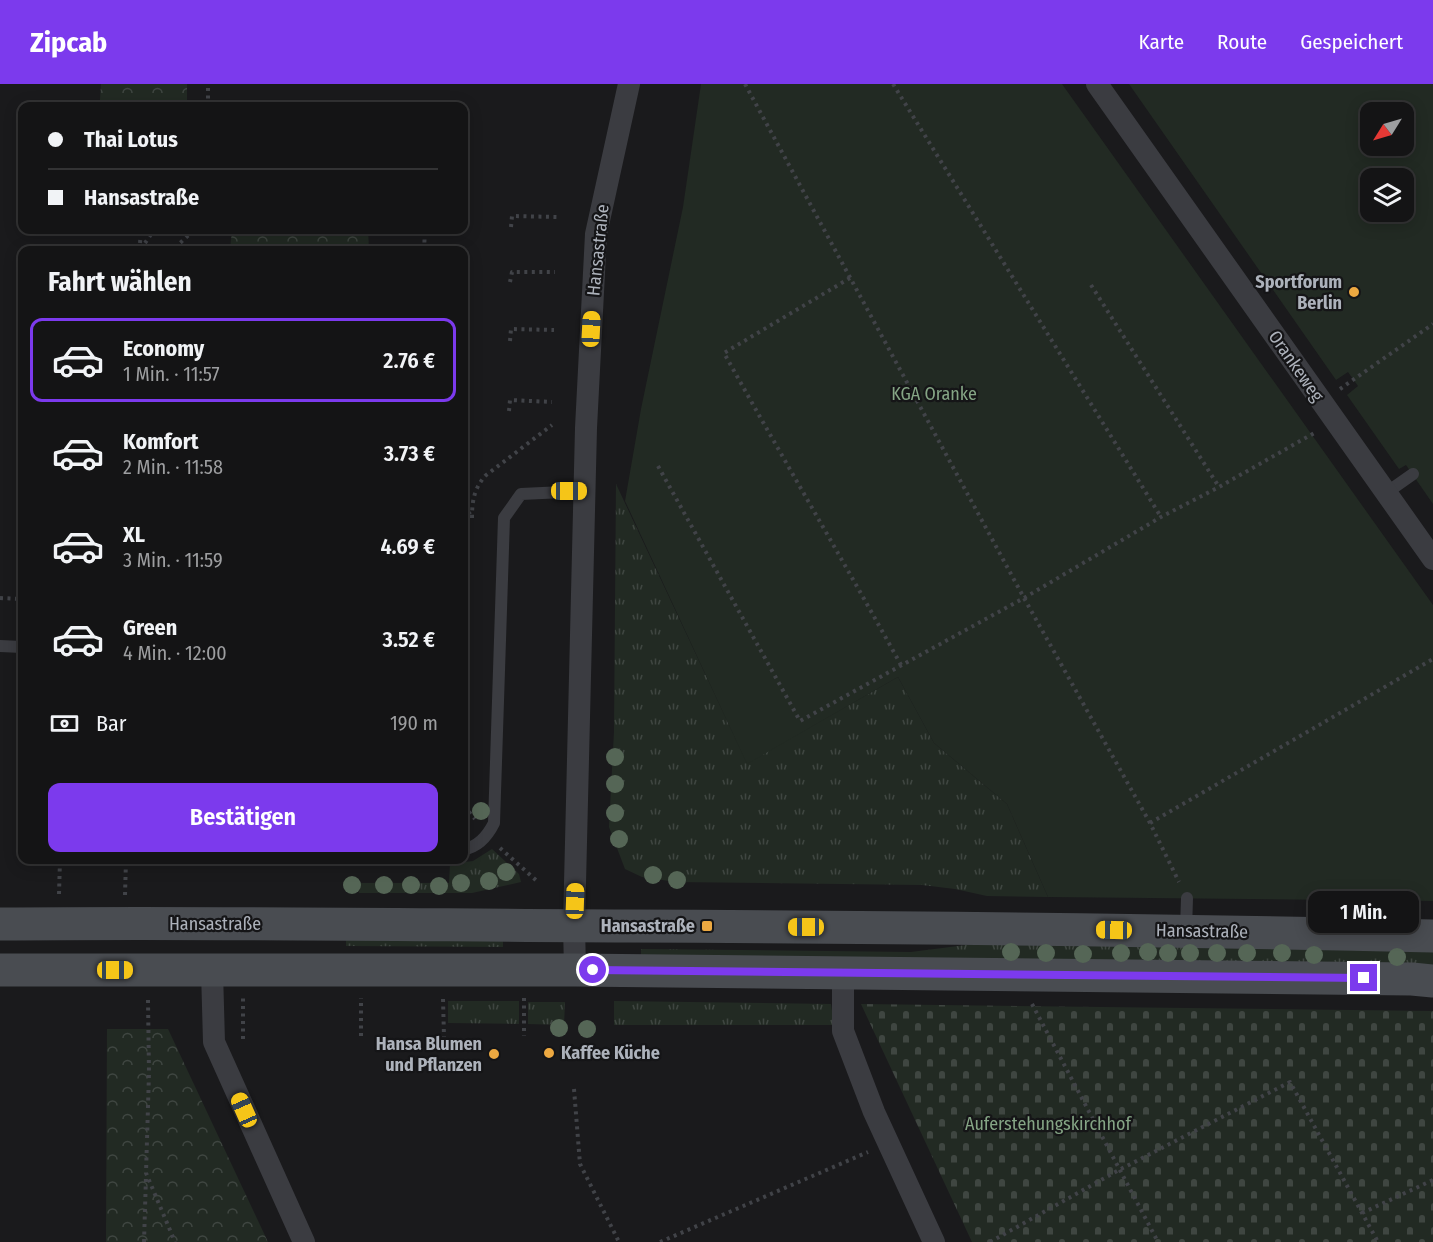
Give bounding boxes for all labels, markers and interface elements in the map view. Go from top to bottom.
text: Zipcab [30,26,107,59]
text: Karte [1139,29,1184,55]
text: Route [1217,29,1267,55]
text: Gespeichert [1300,29,1403,55]
north arrow [1360,102,1414,156]
map controls [1360,102,1414,222]
text: Thai Lotus [84,126,178,153]
button: layers [1360,168,1414,222]
text: Hansastraße [84,184,199,211]
street label: Hansastraße [582,203,614,297]
text: Fahrt wählen [48,266,192,298]
place label: Sportforum Berlin [1255,271,1342,314]
marker: Sportforum Berlin [1347,285,1361,299]
car [581,311,601,347]
street label: Orankeweg [1264,326,1329,406]
icon: car [51,333,105,387]
text: Economy [123,335,204,362]
text: 2.76 € [383,347,435,374]
text: 1 Min. · 11:57 [123,362,220,386]
park label: KGA Oranke [891,383,977,405]
icon: car [51,426,105,480]
text: Komfort [123,428,198,455]
text: 3.73 € [384,440,435,467]
text: 2 Min. · 11:58 [123,455,223,479]
car [551,482,587,500]
icon: car [51,519,105,573]
text: XL [123,521,145,548]
text: 4.69 € [380,533,435,560]
text: 3 Min. · 11:59 [123,548,223,572]
icon: car [51,612,105,666]
text: Green [123,614,177,641]
text: 3.52 € [383,626,435,653]
text: 4 Min. · 12:00 [123,641,227,665]
icon: cash [48,707,81,740]
text: Bar [96,710,127,737]
text: 190 m [390,711,438,735]
button: Bestätigen [48,783,438,852]
car [565,883,585,919]
callout: 1 Min. [1308,891,1420,933]
text: 1 Min. [1340,900,1387,924]
street label: Hansastraße [169,913,261,935]
place label: Hansastraße [601,915,695,937]
car [788,918,824,936]
marker: Hansastraße [700,919,714,933]
street label: Hansastraße [1156,919,1248,943]
car [1096,921,1132,939]
route start [579,956,606,983]
car [97,961,133,979]
route end [1350,964,1377,991]
place label: Hansa Blumen und Pflanzen [376,1033,482,1076]
place label: Kaffee Küche [561,1042,660,1064]
marker: Kaffee Küche [542,1046,556,1060]
marker: Hansa Blumen und Pflanzen [487,1047,501,1061]
car [228,1090,260,1130]
park label: Auferstehungskirchhof [965,1113,1133,1135]

